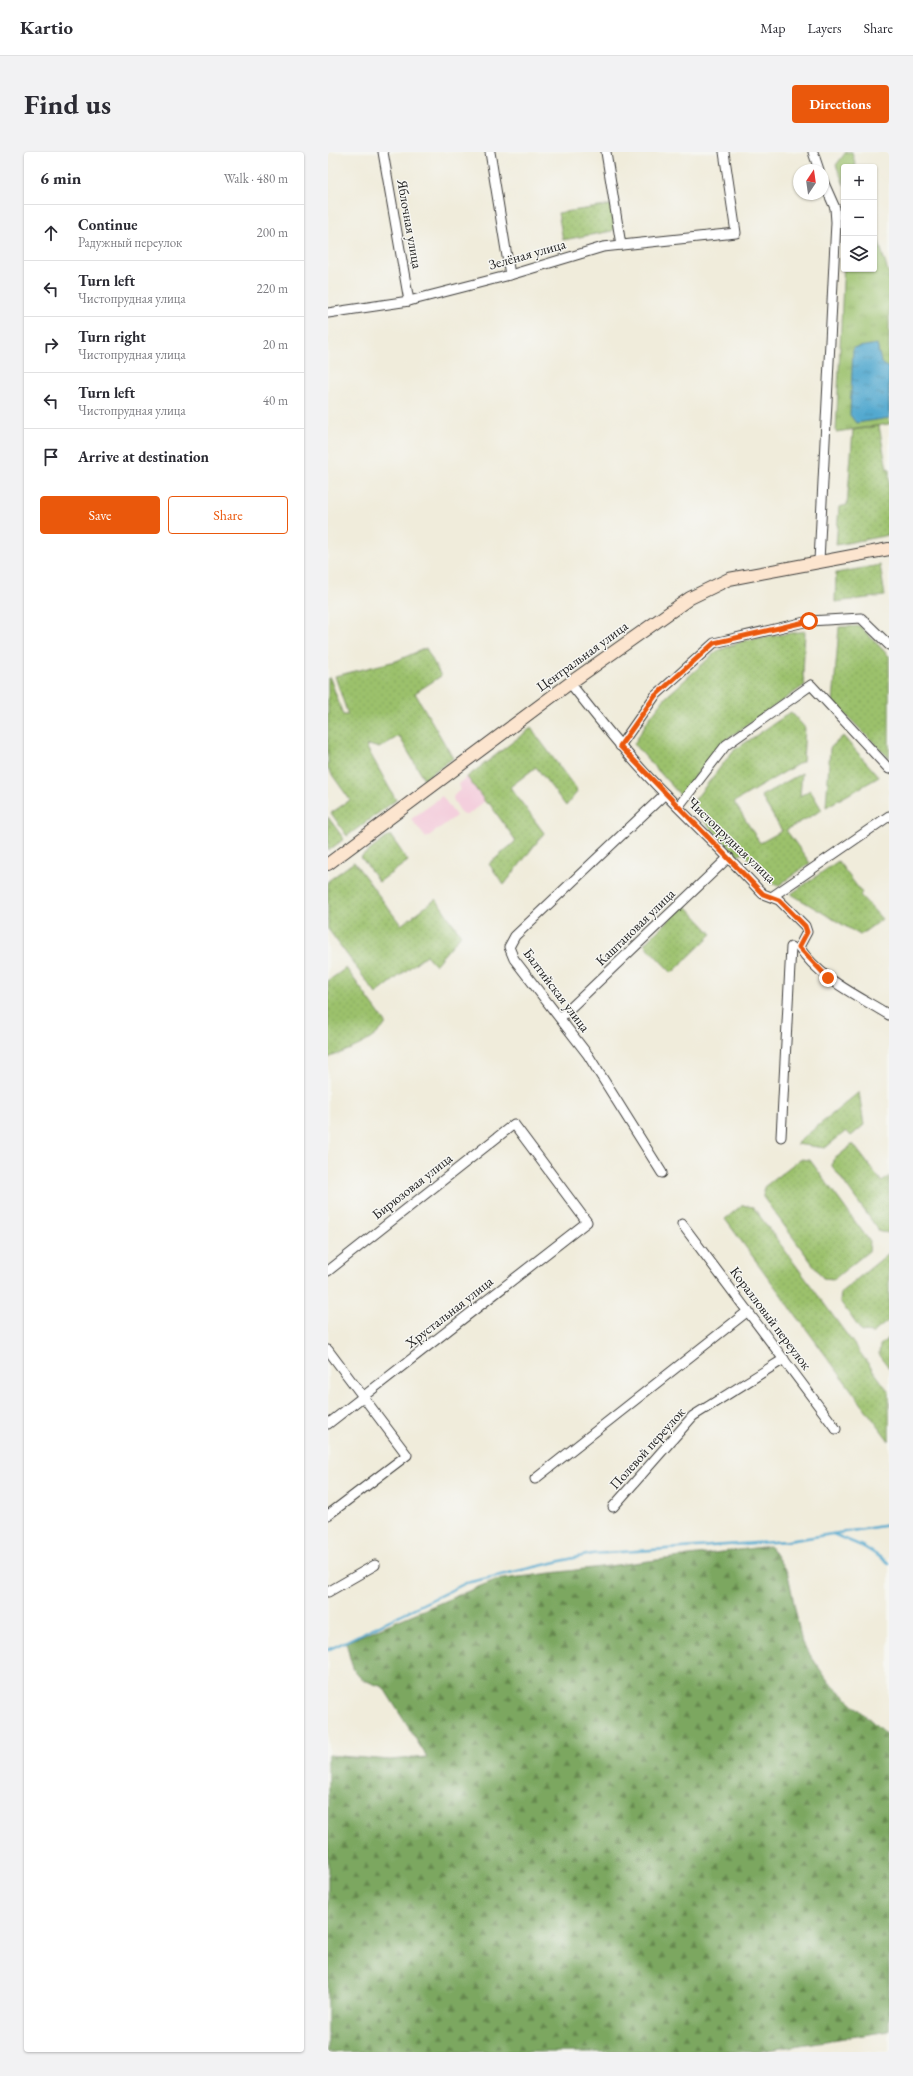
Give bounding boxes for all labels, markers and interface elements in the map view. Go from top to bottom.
text: Kartio [20,15,73,40]
text: Map [760,19,785,37]
text: Layers [807,19,842,37]
text: Share [864,19,893,37]
button: Directions [792,85,889,123]
text: Find us [24,86,111,122]
north arrow [793,164,829,200]
map controls [841,164,877,272]
button: + [841,164,877,200]
text: 6 min [40,167,81,189]
text: Walk · 480 m [224,170,288,187]
street label: Яблочная улица [393,177,427,270]
button: − [841,200,877,236]
text: Continue [78,215,138,234]
icon: ahead [40,222,62,244]
text: 200 m [257,224,288,241]
text: Радужный переулок [78,234,182,251]
street label: Зелёная улица [486,234,568,274]
button: layers [841,236,877,272]
text: Turn left [78,271,135,290]
icon: left [40,278,62,300]
text: 220 m [257,280,288,297]
text: Чистопрудная улица [78,290,186,307]
text: Turn right [78,327,146,346]
icon: right [40,334,62,356]
text: 20 m [263,336,288,353]
text: Чистопрудная улица [78,346,186,363]
text: Turn left [78,383,135,402]
icon: left [40,390,62,412]
text: 40 m [263,392,288,409]
text: Чистопрудная улица [78,402,186,419]
icon: arrive [40,446,62,468]
text: Arrive at destination [78,447,209,466]
button: Save [40,496,160,534]
button: Share [168,496,288,534]
route start [800,612,818,630]
street label: Центральная улица [533,617,632,695]
street label: Чистопрудная улица [684,793,780,887]
street label: Каштановая улица [592,884,679,969]
street label: Балтийская улица [520,945,595,1036]
route end [819,969,837,987]
street label: Бирюзовая улица [368,1149,456,1223]
street label: Коралловый переулок [726,1263,816,1374]
street label: Хрустальная улица [401,1272,497,1352]
street label: Полевой переулок [605,1403,689,1493]

